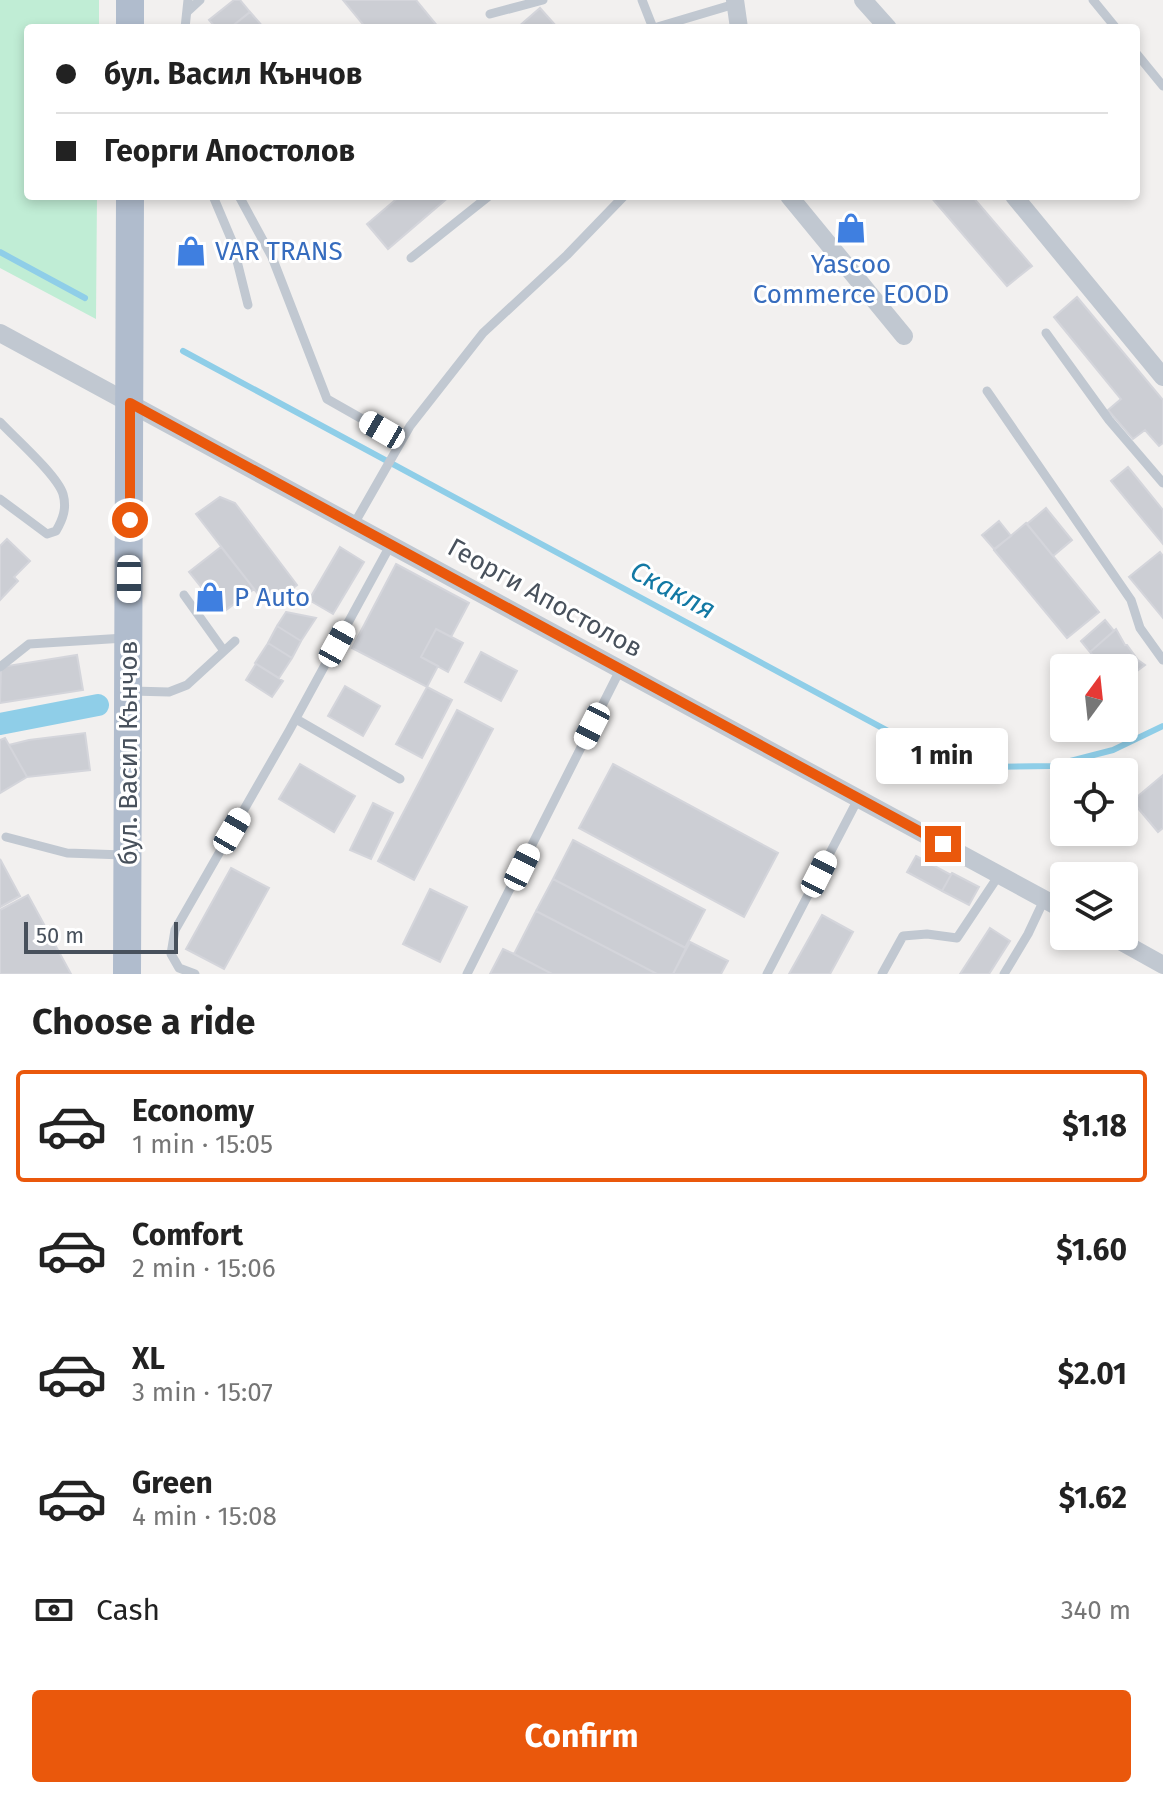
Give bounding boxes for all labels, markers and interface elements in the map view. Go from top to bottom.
text: бул. Васил Кънчов [104,56,363,92]
text: Георги Апостолов [104,133,355,169]
shop icon: Yascoo Commerce EOOD [834,211,868,245]
shop icon: VAR TRANS [174,234,208,268]
place label: VAR TRANS [215,236,343,267]
place label: Yascoo Commerce EOOD [753,249,949,310]
car [355,408,409,452]
route start [112,502,148,538]
street label: Георги Апостолов [442,532,648,664]
water label: Скакля [625,554,721,626]
car [117,555,141,603]
shop icon: P Auto [193,580,227,614]
place label: P Auto [234,582,310,613]
car [315,617,359,671]
street label: бул. Васил Кънчов [113,641,144,865]
north arrow [1050,654,1138,742]
map controls [1050,654,1138,950]
car [570,699,614,753]
callout: 1 min [877,728,1009,784]
text: 1 min [911,740,973,771]
button: locate [1050,758,1138,846]
car [210,804,254,858]
route end [925,826,961,862]
car [501,840,543,894]
car [797,847,841,901]
button: layers [1050,862,1138,950]
scale bar [24,918,178,954]
text: 50 m [36,922,84,949]
text: Choose a ride [32,1000,255,1044]
icon: car [36,1090,108,1162]
text: Economy [132,1093,254,1129]
text: $1.18 [1062,1108,1127,1144]
text: 1 min · 15:05 [132,1129,273,1160]
icon: car [36,1214,108,1286]
text: Comfort [132,1217,243,1253]
text: $1.60 [1056,1232,1127,1268]
text: 2 min · 15:06 [132,1253,276,1284]
icon: car [36,1338,108,1410]
text: XL [132,1341,165,1377]
text: $2.01 [1058,1356,1127,1392]
text: 3 min · 15:07 [132,1377,273,1408]
icon: car [36,1462,108,1534]
text: Green [132,1465,213,1501]
text: $1.62 [1059,1480,1127,1516]
text: 4 min · 15:08 [132,1501,277,1532]
icon: cash [32,1588,76,1632]
text: Cash [96,1592,160,1628]
text: 340 m [1061,1595,1131,1626]
button: Confirm [32,1690,1131,1782]

